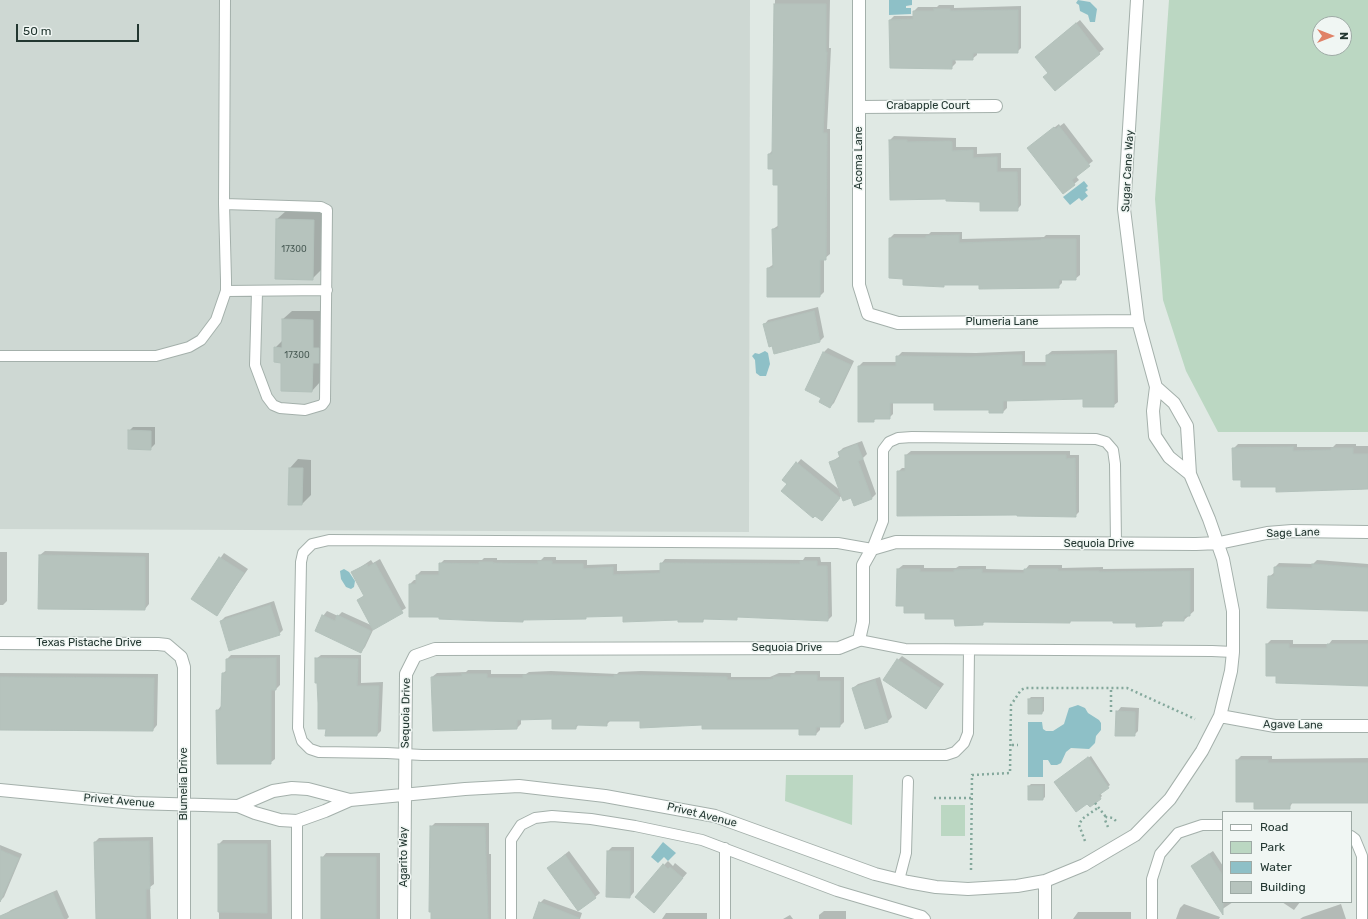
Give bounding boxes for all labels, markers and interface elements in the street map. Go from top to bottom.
scale bar [18,16,141,42]
north arrow [1312,16,1352,56]
text: 50 m [23,24,51,38]
text: N [1337,32,1350,40]
street label: Crabapple Court [886,99,970,113]
street label: Acoma Lane [852,126,866,190]
street label: Sugar Cane Way [1119,129,1137,213]
house number: 17300 [281,244,307,254]
street label: Plumeria Lane [966,315,1038,329]
house number: 17300 [284,350,310,360]
street label: Sage Lane [1266,525,1320,541]
street label: Sequoia Drive [1064,537,1134,551]
street label: Texas Pistache Drive [36,636,142,650]
street label: Sequoia Drive [752,641,822,655]
street label: Sequoia Drive [399,678,413,748]
street label: Agave Lane [1263,718,1323,732]
street label: Blumelia Drive [177,747,191,821]
street label: Privet Avenue [83,791,155,811]
street label: Privet Avenue [666,800,738,830]
legend [1222,811,1352,903]
text: Road [1260,820,1288,834]
street label: Agarito Way [397,827,411,887]
text: Park [1260,840,1285,854]
text: Water [1260,860,1292,874]
text: Building [1260,880,1306,894]

